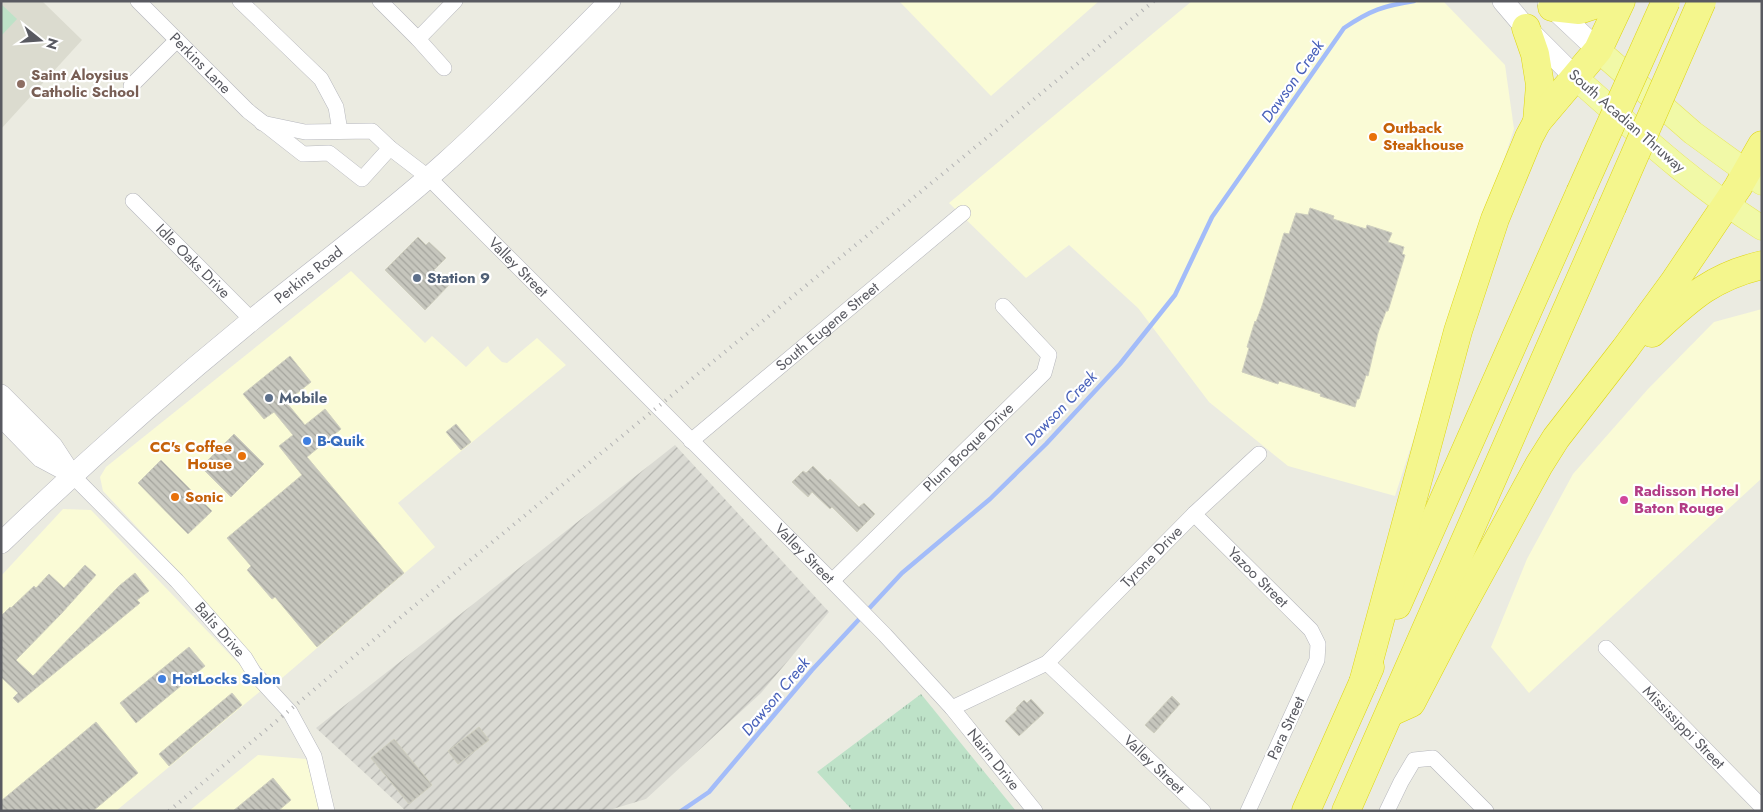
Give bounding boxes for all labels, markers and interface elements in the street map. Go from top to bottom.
north arrow [15,15,65,65]
street label: Perkins Lane [164,27,236,99]
water label: Dawson Creek [1255,34,1330,127]
text: N [41,36,64,52]
place label: Saint Aloysius Catholic School [31,64,139,103]
street label: South Acadian Thruway [1564,64,1691,178]
marker: Saint Aloysius Catholic School [15,78,27,90]
place label: Outback Steakhouse [1383,117,1464,156]
marker: Outback Steakhouse [1367,131,1379,143]
street label: Idle Oaks Drive [151,219,236,304]
street label: Valley Street [483,232,553,302]
street label: Perkins Road [269,241,347,309]
place label: Station 9 [427,267,490,289]
marker: Station 9 [411,272,423,284]
street label: South Eugene Street [771,277,884,376]
water label: Dawson Creek [1019,365,1103,451]
place label: Mobile [279,387,328,409]
marker: Mobile [263,392,275,404]
street label: Plum Broque Drive [918,397,1019,497]
place label: B-Quik [317,430,365,452]
marker: B-Quik [301,435,313,447]
place label: CC's Coffee House [150,436,232,475]
marker: CC's Coffee House [236,450,248,462]
place label: Radisson Hotel Baton Rouge [1634,480,1739,519]
place label: Sonic [185,486,223,508]
marker: Sonic [169,491,181,503]
marker: Radisson Hotel Baton Rouge [1618,494,1630,506]
street label: Valley Street [770,519,840,589]
street label: Tyrone Drive [1116,521,1188,593]
street label: Yazoo Street [1223,542,1293,613]
street label: Balis Drive [190,597,250,662]
water label: Dawson Creek [736,651,816,741]
place label: HotLocks Salon [172,668,281,690]
marker: HotLocks Salon [156,673,168,685]
street label: Mississippi Street [1638,680,1730,774]
street label: Para Street [1262,692,1310,763]
street label: Nairn Drive [962,724,1025,795]
street label: Valley Street [1118,730,1190,799]

